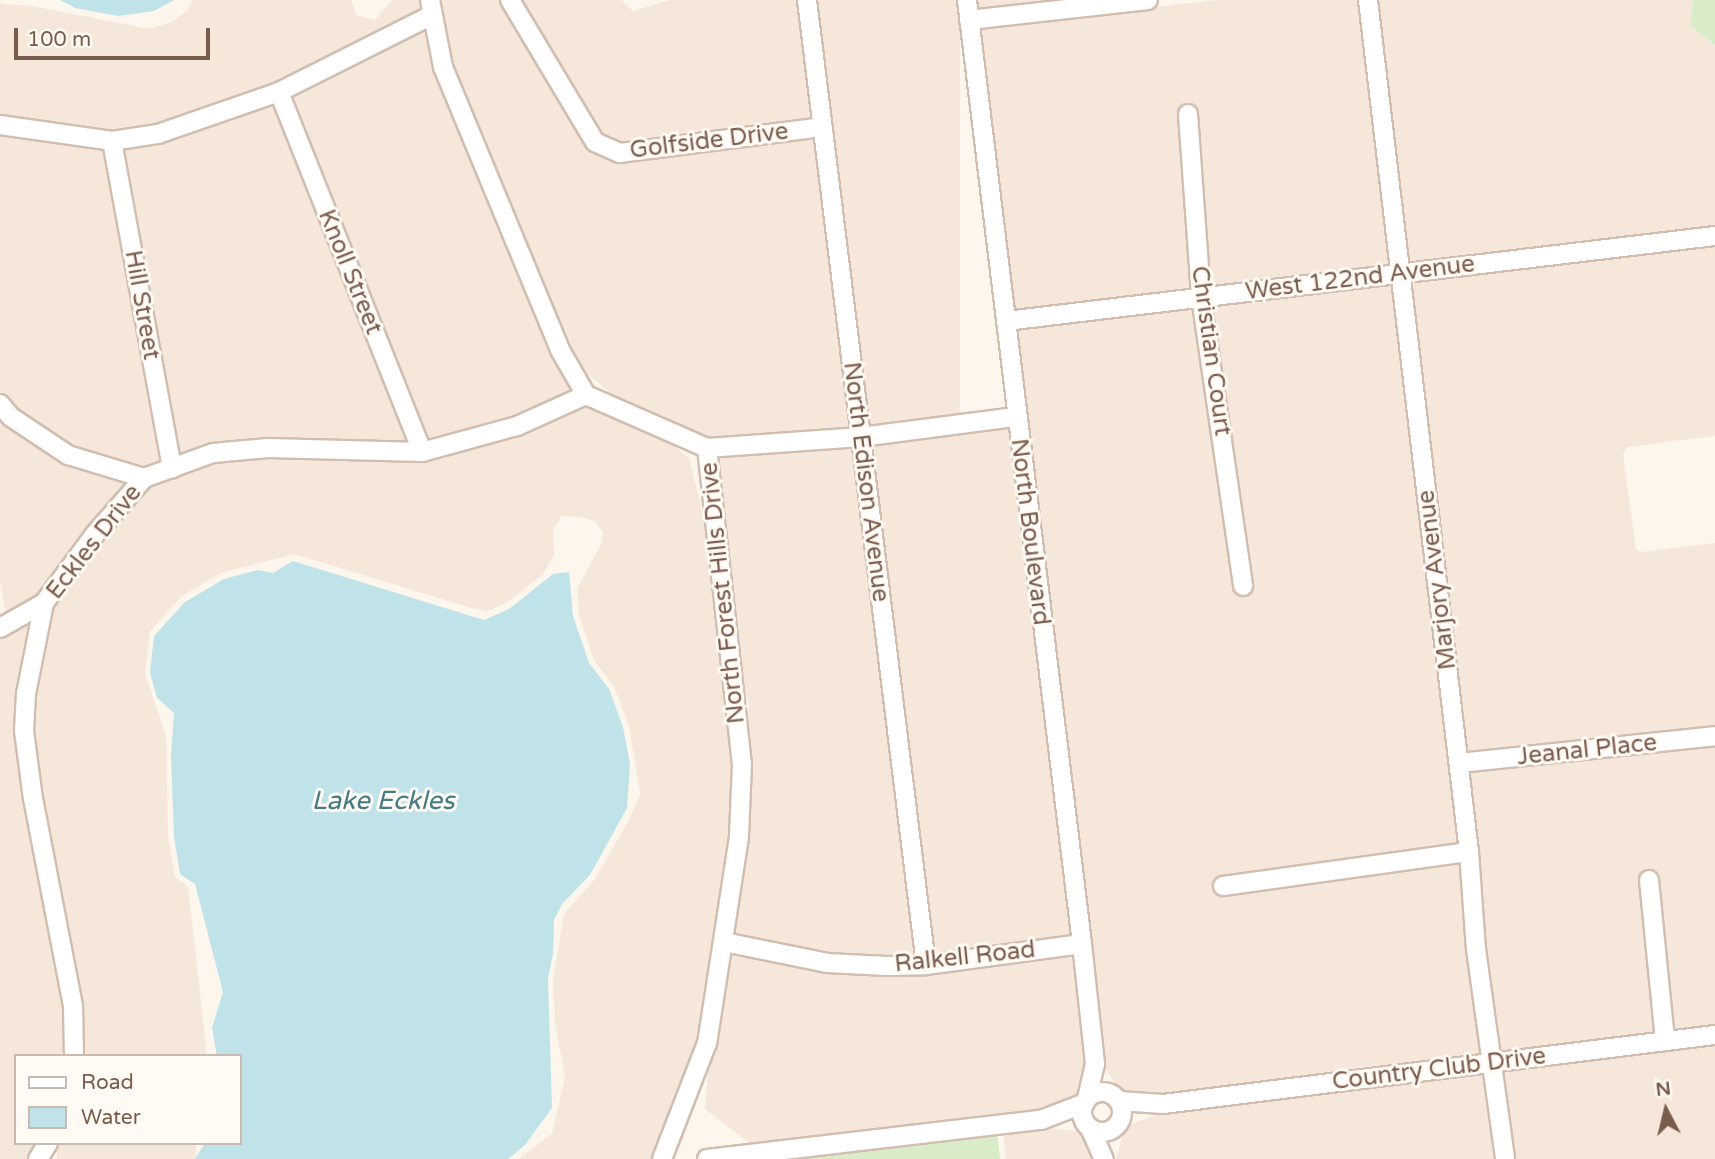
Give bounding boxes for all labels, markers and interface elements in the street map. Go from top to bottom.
scale bar [18,14,214,58]
text: 100 m [27,27,91,52]
street label: Golfside Drive [628,117,790,165]
street label: Knoll Street [312,205,388,339]
street label: Hill Street [118,248,166,362]
street label: West 122nd Avenue [1244,250,1476,306]
street label: Christian Court [1185,264,1237,438]
street label: North Edison Avenue [837,360,895,604]
street label: North Boulevard [1004,437,1056,627]
street label: North Forest Hills Drive [695,461,751,725]
street label: Eckles Drive [40,479,148,605]
street label: Marjory Avenue [1412,489,1462,671]
street label: Jeanal Place [1516,728,1658,772]
water label: Lake Eckles [312,785,454,817]
street label: Ralkell Road [893,935,1037,979]
street label: Country Club Drive [1331,1042,1547,1096]
legend [14,1054,242,1145]
text: Road [81,1070,134,1095]
north arrow [1631,1075,1701,1145]
text: N [1655,1077,1672,1101]
text: Water [81,1105,141,1130]

